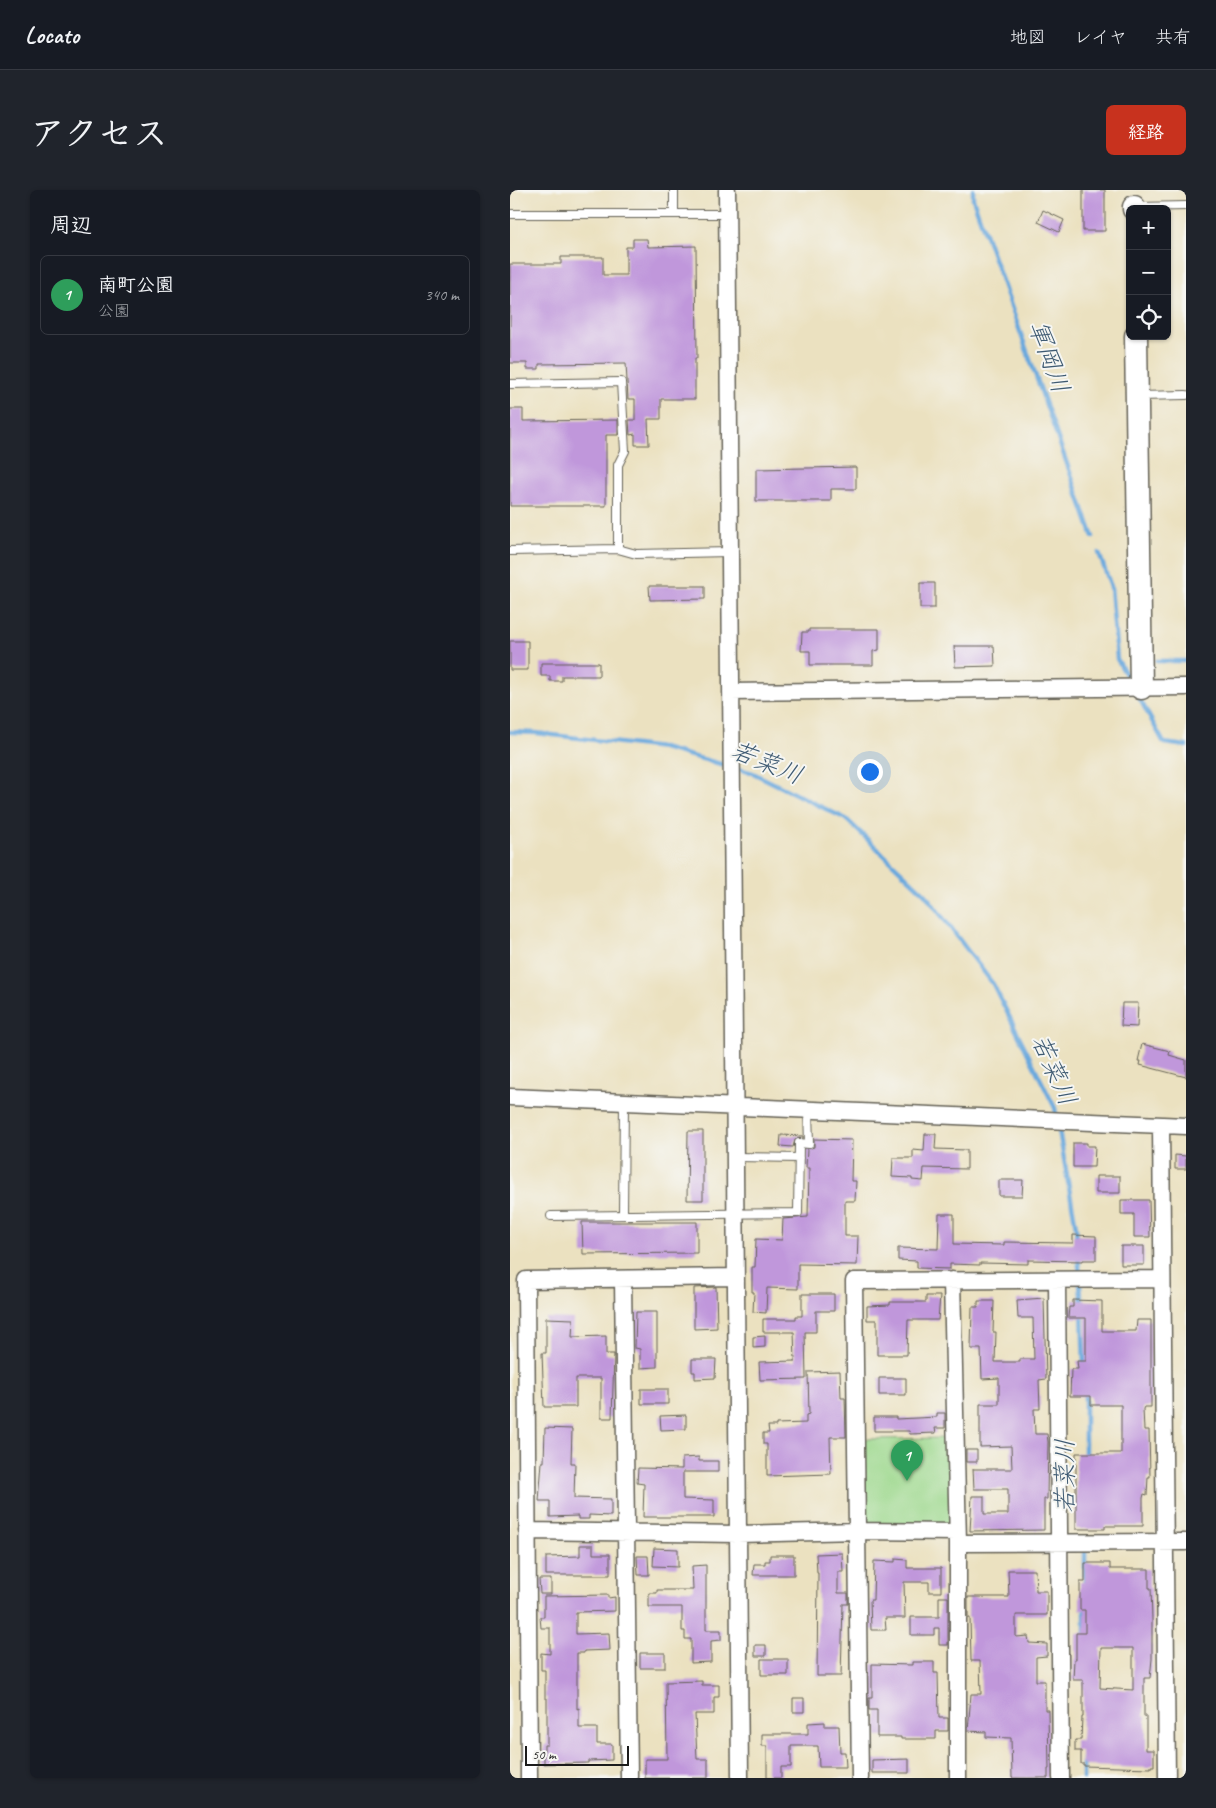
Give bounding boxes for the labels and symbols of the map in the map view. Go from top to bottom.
water label: 軍岡川 [1021,316,1077,398]
water label: 若菜川 [726,734,808,792]
your location [857,759,883,785]
water label: 若菜川 [1024,1029,1084,1111]
water label: 若菜川 [1049,1438,1081,1514]
pin: 1 [891,1440,923,1481]
scale bar [525,1743,629,1766]

